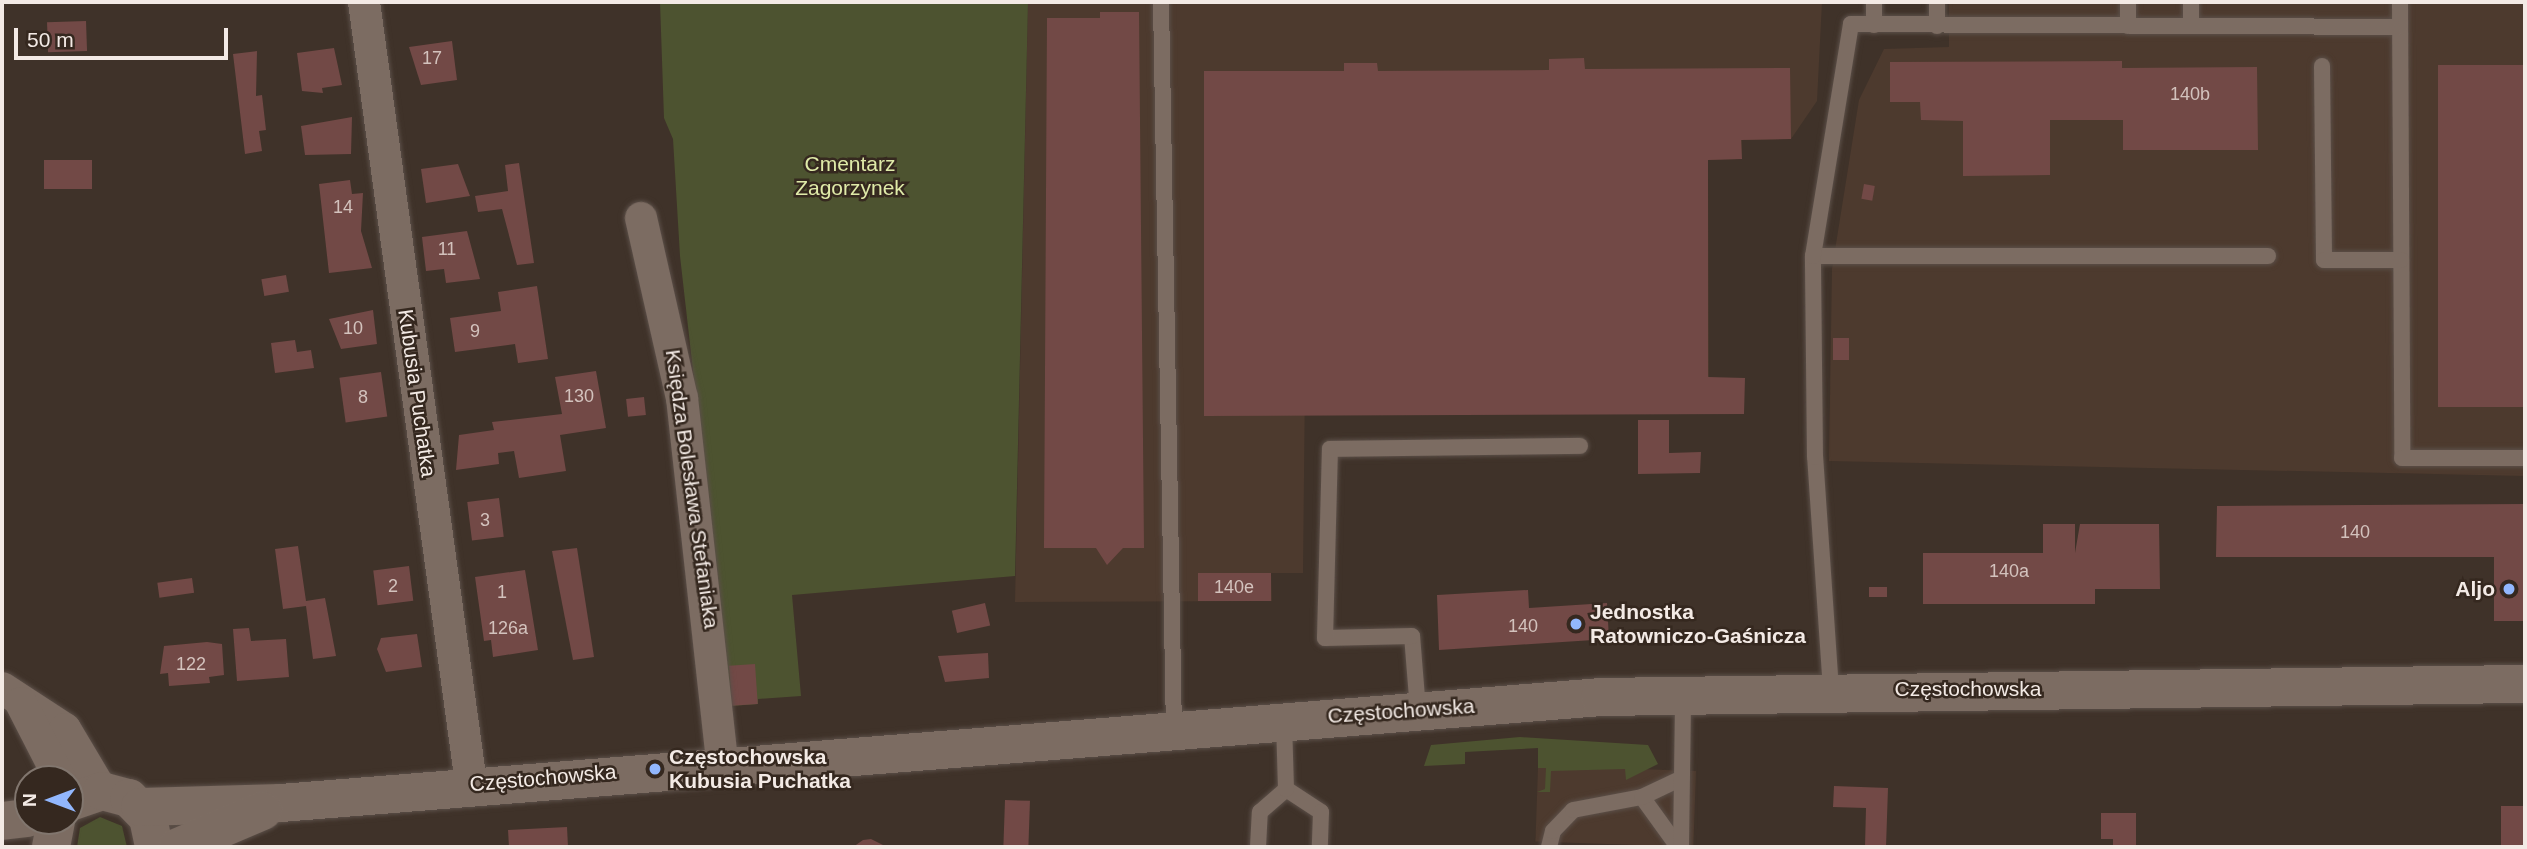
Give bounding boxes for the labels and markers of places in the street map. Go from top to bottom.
place label: Aljo [2455,576,2495,602]
marker: Aljo [2501,581,2517,597]
place label: Jednostka Ratowniczo-Gaśnicza [1590,599,1806,649]
marker: Jednostka Ratowniczo-Gaśnicza [1568,616,1584,632]
place label: Częstochowska Kubusia Puchatka [669,744,851,794]
marker: Częstochowska Kubusia Puchatka [647,761,663,777]

